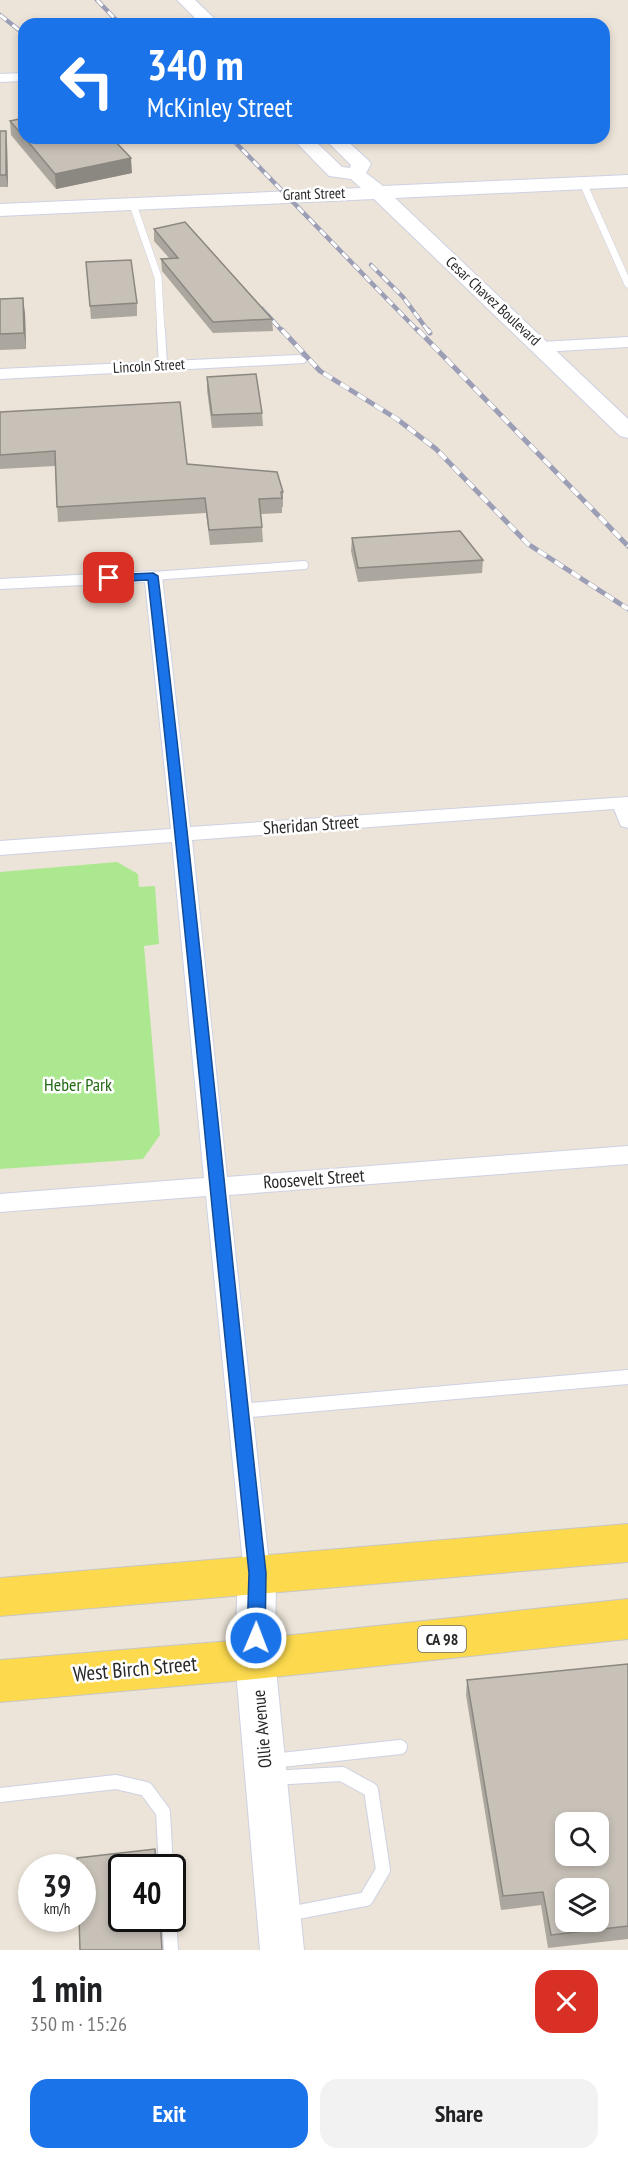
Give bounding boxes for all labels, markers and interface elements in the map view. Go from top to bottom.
text: 340 m [147,37,244,92]
icon: left [48,42,126,120]
text: McKinley Street [147,90,293,124]
street label: Grant Street [282,183,346,204]
street label: Cesar Chavez Boulevard [442,252,545,349]
street label: Lincoln Street [113,354,185,377]
pin [83,552,134,603]
icon: arrive [92,561,125,594]
street label: Sheridan Street [262,810,360,839]
park label: Heber Park [44,1073,112,1096]
street label: Roosevelt Street [263,1163,365,1194]
position arrow [224,1606,288,1670]
road number: CA 98 [418,1626,466,1652]
street label: West Birch Street [72,1650,198,1687]
street label: Ollie Avenue [247,1689,276,1769]
map controls [555,1812,609,1932]
button: search [555,1812,609,1866]
speed limit sign: 40 [108,1854,186,1932]
text: 39 [43,1866,71,1905]
button: layers [555,1878,609,1932]
text: km/h [44,1899,70,1918]
text: 1 min [30,1965,103,2012]
button: close [535,1970,598,2033]
text: 350 m · 15:26 [30,2011,127,2037]
button: Exit [30,2079,308,2148]
button: Share [320,2079,598,2148]

